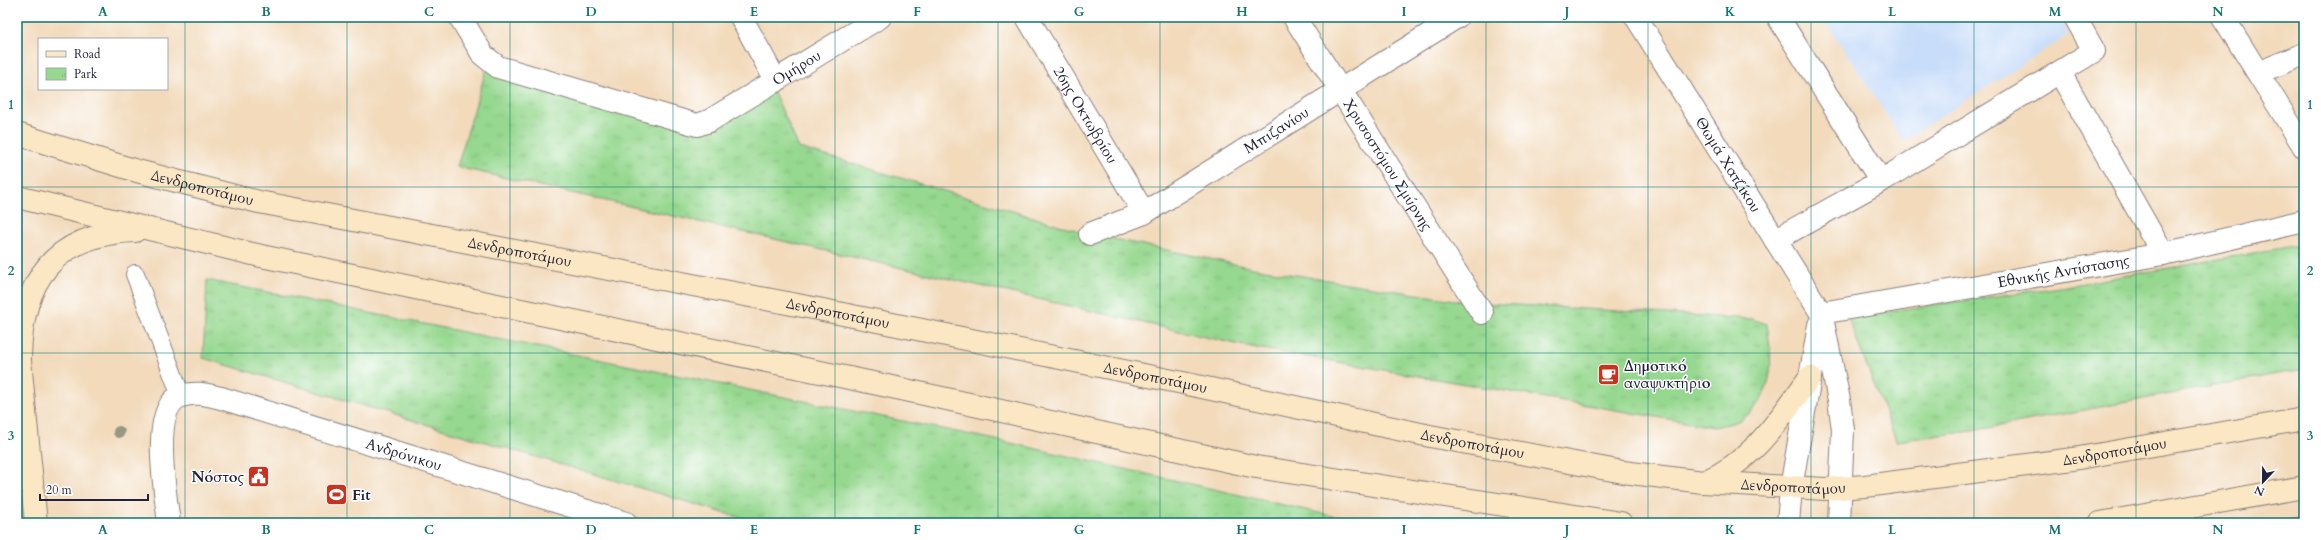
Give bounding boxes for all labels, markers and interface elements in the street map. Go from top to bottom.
text: A [98,3,108,21]
text: B [261,3,271,21]
text: C [424,3,434,21]
text: D [585,3,597,21]
text: E [750,3,758,21]
text: F [913,3,921,21]
text: G [1074,3,1085,21]
text: H [1236,3,1248,21]
text: I [1401,3,1407,21]
text: J [1563,3,1570,21]
text: K [1725,3,1736,21]
text: L [1888,3,1897,21]
text: M [2049,3,2062,21]
text: N [2212,3,2224,21]
legend [38,38,168,90]
street label: Ομήρου [768,45,825,90]
text: Road [74,46,101,62]
street label: 26ης Οκτωβρίου [1049,63,1122,167]
text: Park [74,66,98,82]
street label: Χρυσοστόμου Σμύρνης [1338,95,1437,235]
text: 1 [8,96,14,114]
text: 1 [2307,96,2313,114]
street label: Μπιζανίου [1240,102,1313,158]
street label: Θωμά Χατζίκου [1691,113,1766,216]
street label: Δενδροποτάμου [149,165,256,210]
street label: Δενδροποτάμου [466,232,573,272]
street label: Εθνικής Αντίστασης [1996,250,2131,292]
text: 2 [8,262,15,280]
text: 2 [2307,262,2314,280]
street label: Δενδροποτάμου [785,293,892,333]
place label: Δημοτικό αναψυκτήριο [1624,356,1711,393]
street label: Δενδροποτάμου [1102,357,1209,398]
cafe icon: Δημοτικό αναψυκτήριο [1596,362,1622,388]
street label: Δενδροποτάμου [1419,424,1526,463]
text: 3 [8,427,15,445]
text: 3 [2307,427,2314,445]
street label: Ανδρόνικου [363,433,444,476]
street label: Δενδροποτάμου [2062,433,2168,470]
north arrow [2243,462,2283,502]
public building icon: Νόστος [246,464,272,490]
place label: Νόστος [192,467,245,487]
street label: Δενδροποτάμου [1740,474,1847,499]
scale bar [40,476,148,502]
text: 20 m [46,482,73,498]
sports icon: Fit [323,482,349,508]
text: N [2252,482,2267,500]
place label: Fit [352,485,371,505]
text: A [98,521,108,539]
text: B [261,521,271,539]
text: C [424,521,434,539]
text: D [585,521,597,539]
text: E [750,521,758,539]
text: F [913,521,921,539]
text: G [1074,521,1085,539]
text: H [1236,521,1248,539]
text: I [1401,521,1407,539]
text: J [1563,521,1570,539]
text: K [1725,521,1736,539]
text: L [1888,521,1897,539]
text: M [2049,521,2062,539]
text: N [2212,521,2224,539]

